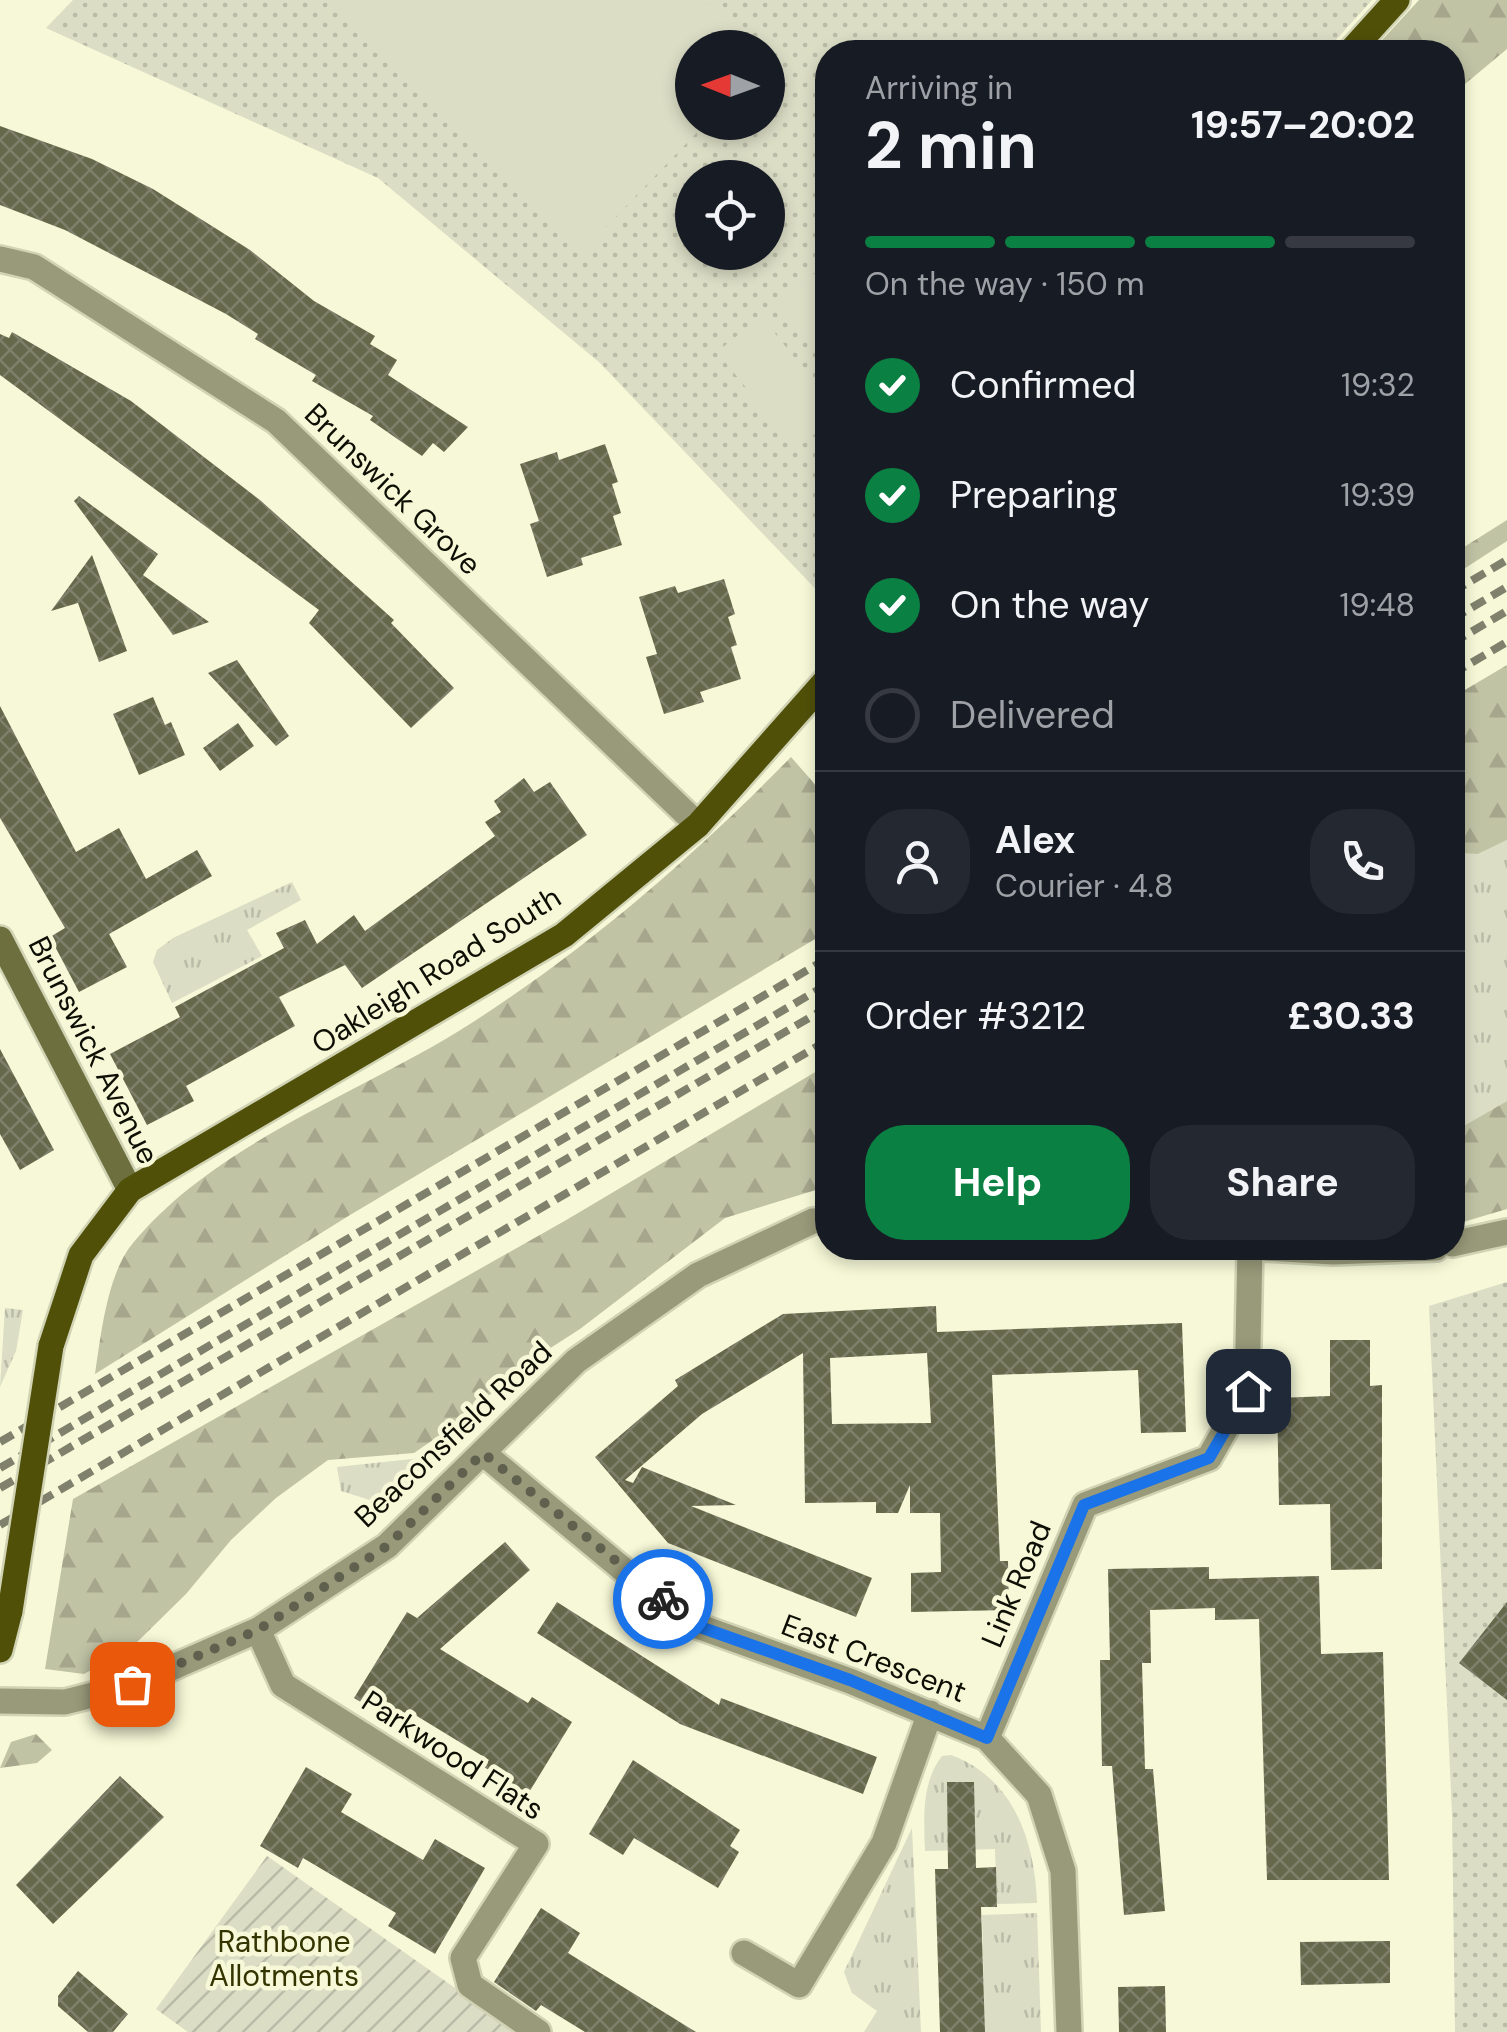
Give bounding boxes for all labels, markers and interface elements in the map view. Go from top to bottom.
north arrow [675,30,785,140]
map controls [675,30,785,270]
text: Arriving in [865,67,1013,109]
text: 19:57–20:02 [1191,100,1415,150]
text: 2 min [865,104,1037,188]
button: locate [675,160,785,270]
text: On the way · 150 m [865,263,1145,305]
icon: check [865,358,920,413]
text: Confirmed [950,360,1136,410]
text: 19:32 [1341,364,1415,406]
street label: Brunswick Grove [296,395,490,583]
icon: check [865,468,920,523]
text: Preparing [950,470,1118,520]
text: 19:39 [1340,474,1415,516]
icon: check [865,578,920,633]
text: On the way [950,580,1149,630]
text: 19:48 [1340,584,1415,626]
text: Delivered [950,690,1115,740]
button: person [865,809,970,914]
button: phone [1310,809,1415,914]
text: Alex [995,815,1075,865]
text: Courier · 4.8 [995,865,1173,907]
street label: Oakleigh Road South [304,877,568,1063]
street label: Brunswick Avenue [20,930,168,1170]
text: Order #3212 [865,991,1086,1041]
text: £30.33 [1288,991,1415,1041]
button: Help [865,1125,1130,1240]
button: Share [1150,1125,1415,1240]
street label: Beaconsfield Road [346,1332,560,1536]
pin [1206,1349,1291,1434]
icon: home [1221,1364,1276,1419]
street label: Link Road [972,1515,1060,1653]
courier [613,1549,713,1649]
icon: bike [636,1572,691,1627]
street label: East Crescent [776,1605,972,1711]
pin [90,1642,175,1727]
icon: bag [105,1657,160,1712]
street label: Parkwood Flats [355,1682,551,1828]
park label: Rathbone Allotments [209,1922,359,1995]

